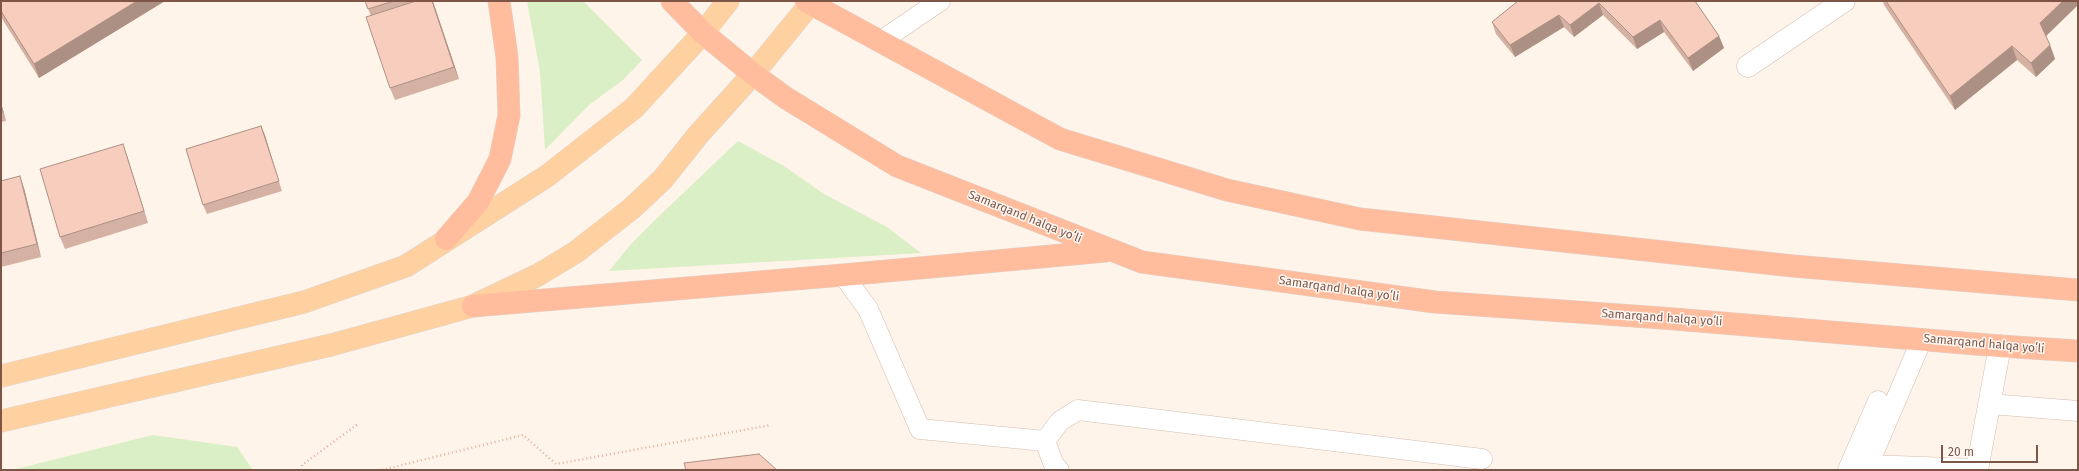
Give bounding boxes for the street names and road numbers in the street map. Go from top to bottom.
street label: Samarqand halqa yoʻli [966,188,1084,246]
street label: Samarqand halqa yoʻli [1278,273,1400,305]
street label: Samarqand halqa yoʻli [1601,307,1723,329]
street label: Samarqand halqa yoʻli [1923,332,2045,356]

